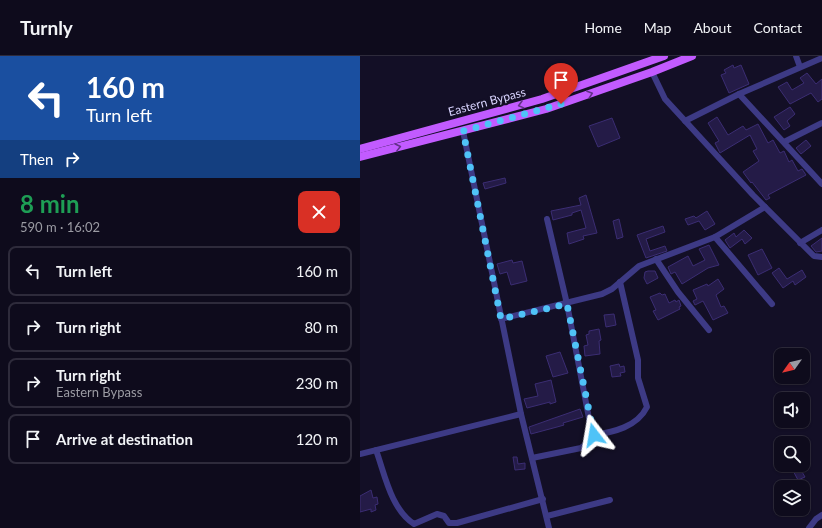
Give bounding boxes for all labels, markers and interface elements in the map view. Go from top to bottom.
text: Turnly [20,16,73,39]
text: Home [584,19,622,36]
text: Map [644,19,671,36]
text: About [693,19,731,36]
text: Contact [753,19,802,36]
pin [544,63,578,104]
icon: arrive [550,69,572,91]
text: 160 m [86,70,165,104]
icon: left [20,72,72,124]
street label: Eastern Bypass [446,84,527,119]
one-way arrow [587,90,594,99]
one-way arrow [518,100,525,109]
text: Turn left [86,104,152,126]
one-way arrow [394,143,401,152]
icon: right [61,148,83,170]
text: Then [20,150,53,168]
text: 8 min [20,189,80,218]
button: close [298,191,340,233]
text: 590 m · 16:02 [20,219,100,235]
icon: left [22,260,44,282]
text: Turn left [56,262,112,280]
text: 160 m [296,262,338,280]
icon: right [22,316,44,338]
text: Turn right [56,318,121,336]
text: 80 m [304,318,338,336]
north arrow [774,348,810,384]
map controls [774,348,810,516]
text: Turn right [56,366,121,384]
icon: right [22,372,44,394]
text: 230 m [296,374,338,392]
text: Eastern Bypass [56,384,142,400]
button: sound [774,392,810,428]
position arrow [573,414,615,456]
icon: arrive [22,428,44,450]
text: Arrive at destination [56,430,193,448]
text: 120 m [296,430,338,448]
button: search [774,436,810,472]
button: layers [774,480,810,516]

